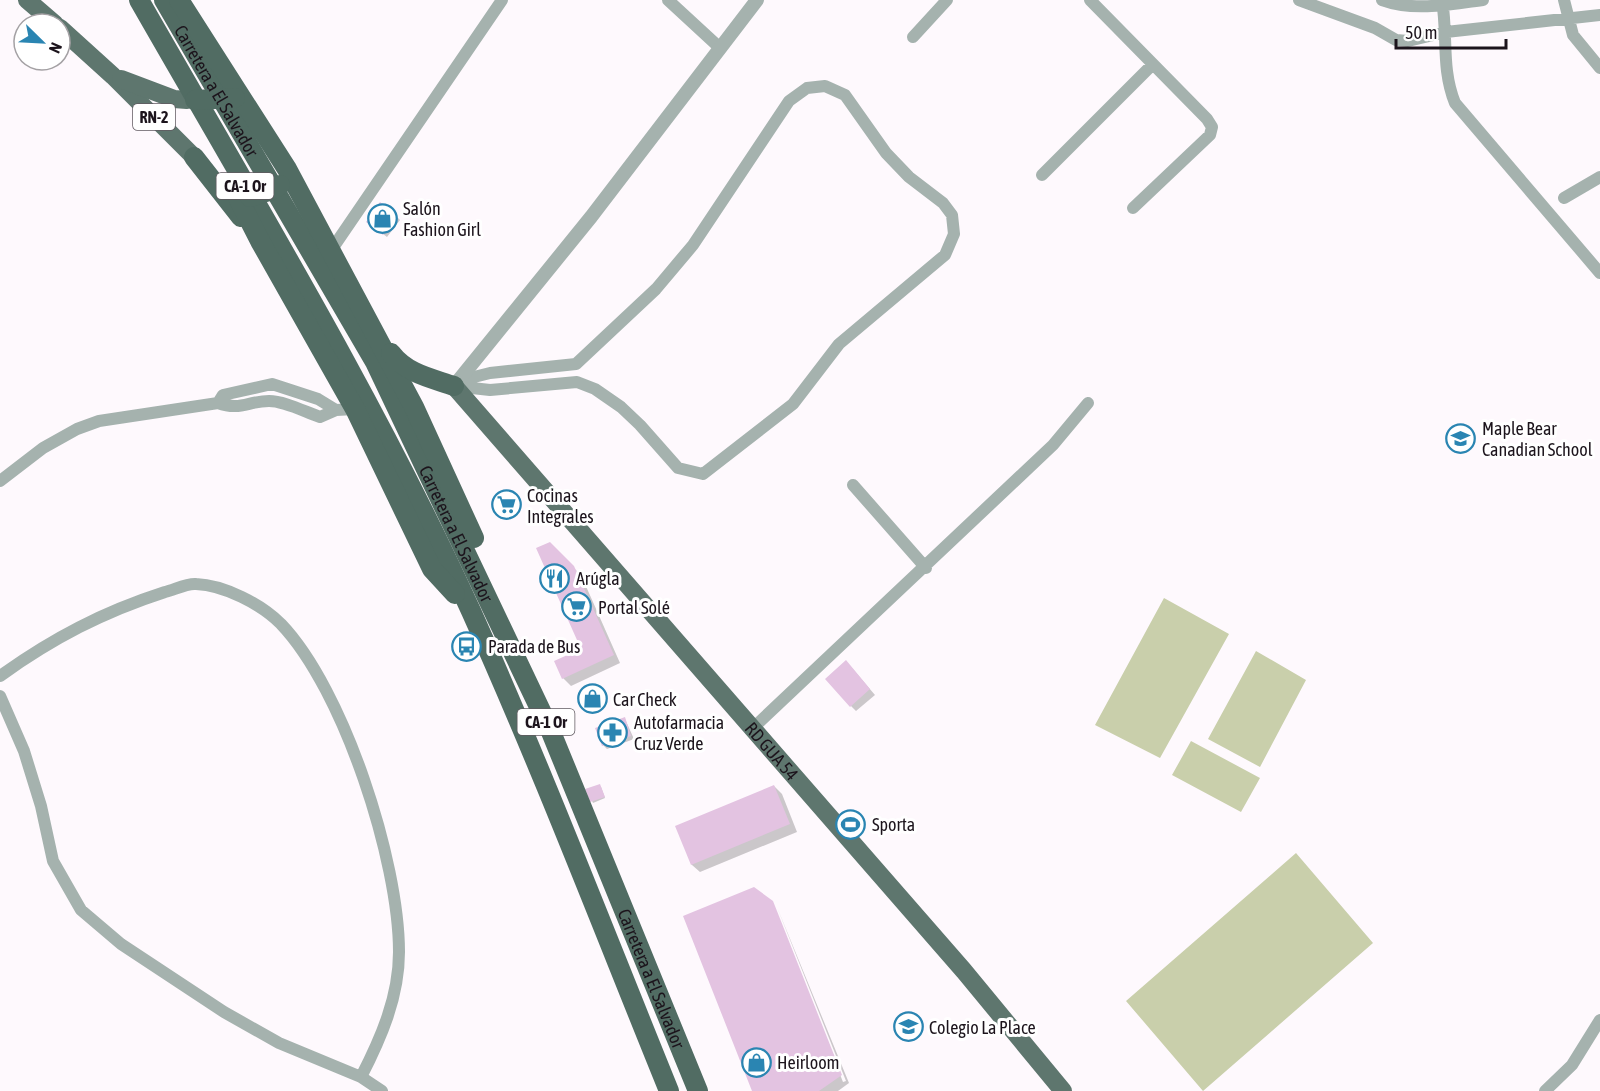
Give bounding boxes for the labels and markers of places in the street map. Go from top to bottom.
place label: Salón Fashion Girl [403,198,481,240]
shop icon: Salón Fashion Girl [366,202,398,234]
place label: Maple Bear Canadian School [1482,418,1593,460]
school or university icon: Maple Bear Canadian School [1445,422,1477,454]
place label: Cocinas Integrales [527,485,594,527]
supermarket icon: Cocinas Integrales [490,489,522,521]
restaurant icon: Arúgla [539,562,571,594]
place label: Arúgla [576,568,620,589]
supermarket icon: Portal Solé [561,591,593,623]
place label: Portal Solé [598,597,670,618]
bus stop icon: Parada de Bus [451,630,483,662]
place label: Parada de Bus [488,636,580,657]
shop icon: Car Check [576,683,608,715]
place label: Car Check [613,689,677,710]
place label: Autofarmacia Cruz Verde [634,712,724,754]
pharmacy icon: Autofarmacia Cruz Verde [597,716,629,748]
sports icon: Sporta [835,808,867,840]
place label: Sporta [872,814,915,835]
school or university icon: Colegio La Place [892,1011,924,1043]
place label: Colegio La Place [929,1017,1036,1038]
shop icon: Heirloom [740,1046,772,1078]
place label: Heirloom [777,1052,840,1073]

